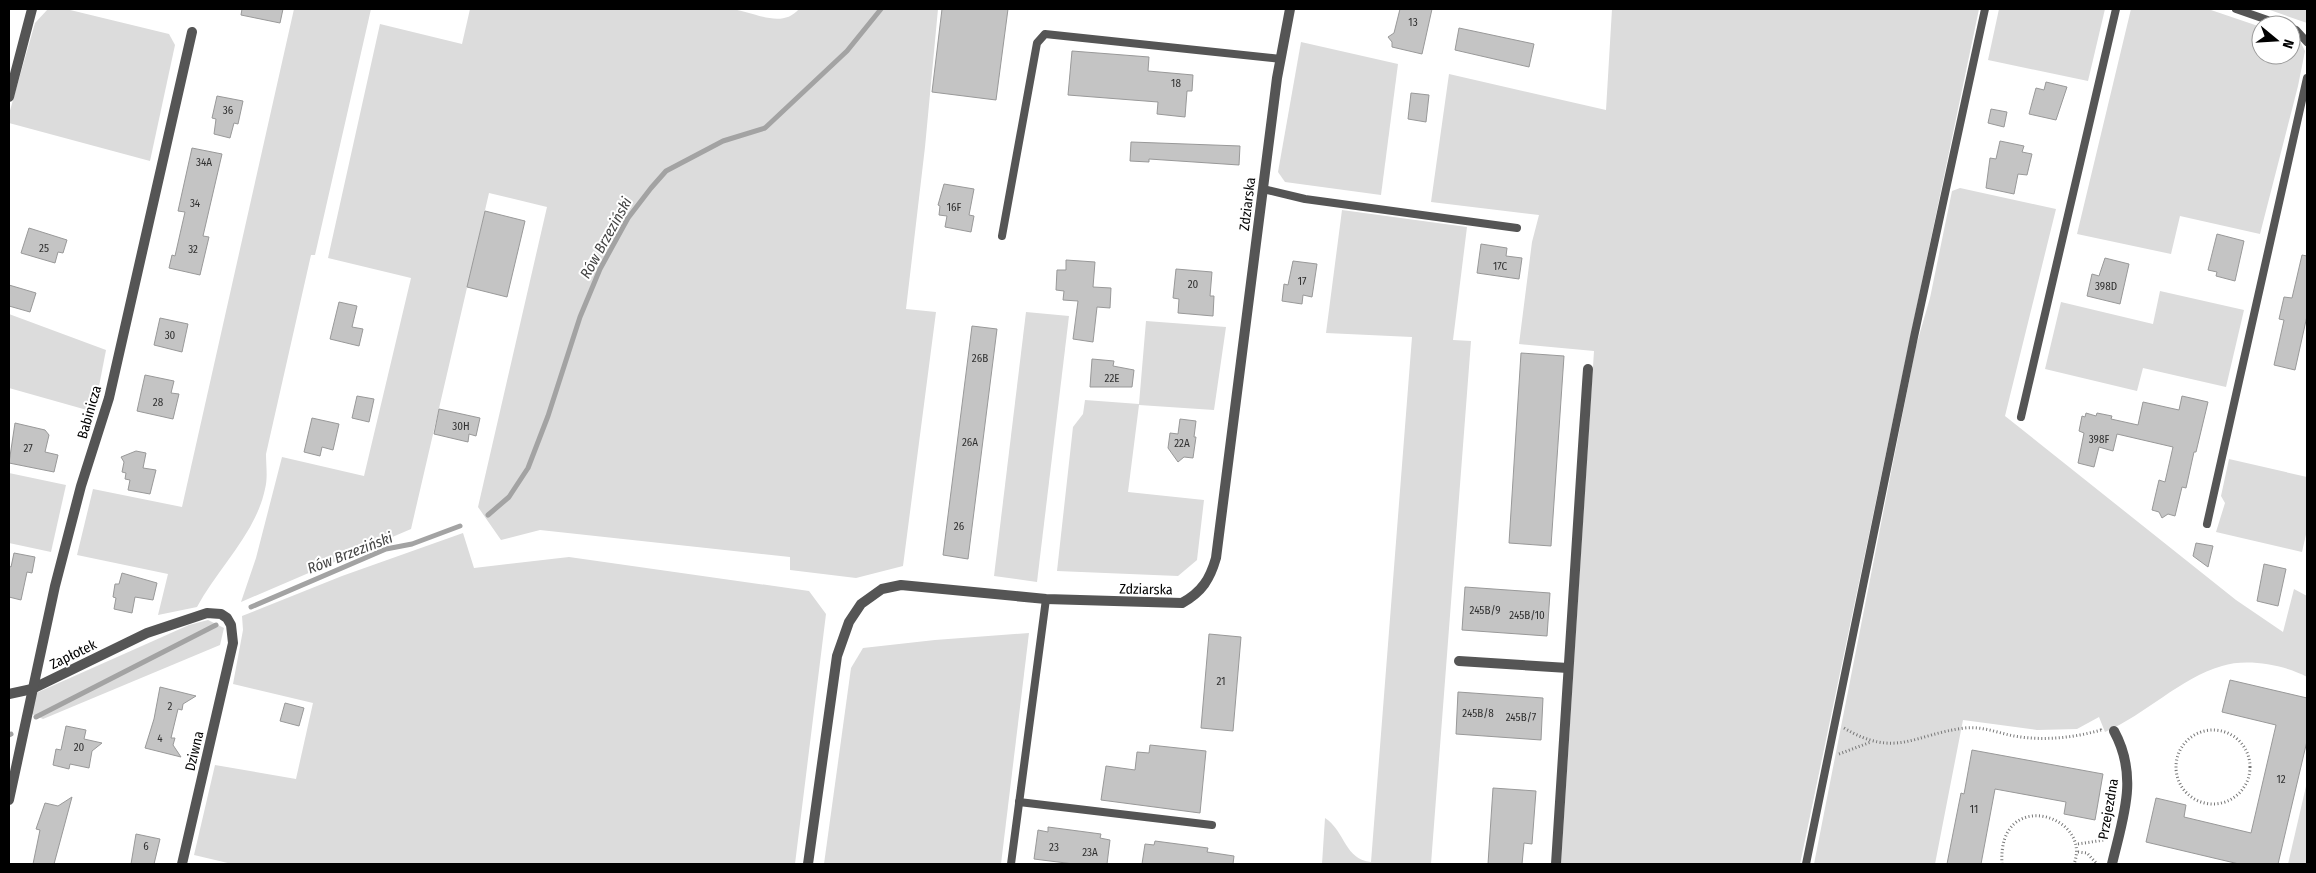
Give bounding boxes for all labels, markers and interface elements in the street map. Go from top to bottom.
north arrow [2251,15,2301,65]
house number: 13 [1408,16,1418,29]
text: N [2279,37,2297,50]
house number: 18 [1171,77,1181,90]
house number: 36 [223,104,234,117]
house number: 34A [196,156,212,169]
street label: Zdziarska [1236,176,1259,232]
water label: Rów Brzeziński [576,194,636,282]
house number: 34 [190,197,201,210]
house number: 16F [947,201,961,214]
house number: 25 [39,242,49,255]
house number: 32 [188,243,198,256]
house number: 17C [1493,260,1508,273]
house number: 17 [1298,275,1307,288]
house number: 20 [1188,278,1199,291]
house number: 398D [2095,280,2117,293]
house number: 30 [165,329,176,342]
house number: 26B [972,352,988,365]
house number: 22E [1105,372,1119,385]
street label: Babinicza [74,383,105,441]
house number: 28 [153,396,164,409]
house number: 30H [452,420,470,433]
house number: 398F [2089,433,2109,446]
house number: 26A [962,436,978,449]
house number: 22A [1174,437,1190,450]
house number: 27 [23,442,33,455]
house number: 26 [954,520,965,533]
water label: Rów Brzeziński [305,528,395,578]
street label: Zdziarska [1119,581,1173,598]
house number: 245B/9 [1470,604,1500,617]
house number: 245B/10 [1509,609,1545,622]
street label: Zapłotek [47,636,100,673]
house number: 21 [1217,675,1225,688]
house number: 2 [168,700,173,713]
house number: 245B/8 [1462,707,1494,720]
house number: 245B/7 [1506,711,1537,724]
street label: Dziwna [182,729,207,773]
house number: 4 [157,732,163,745]
house number: 20 [74,741,85,754]
house number: 12 [2276,773,2286,786]
street label: Przejezdna [2095,777,2122,841]
house number: 11 [1970,803,1978,816]
house number: 6 [143,840,149,853]
house number: 23 [1049,841,1059,854]
house number: 23A [1082,846,1098,859]

